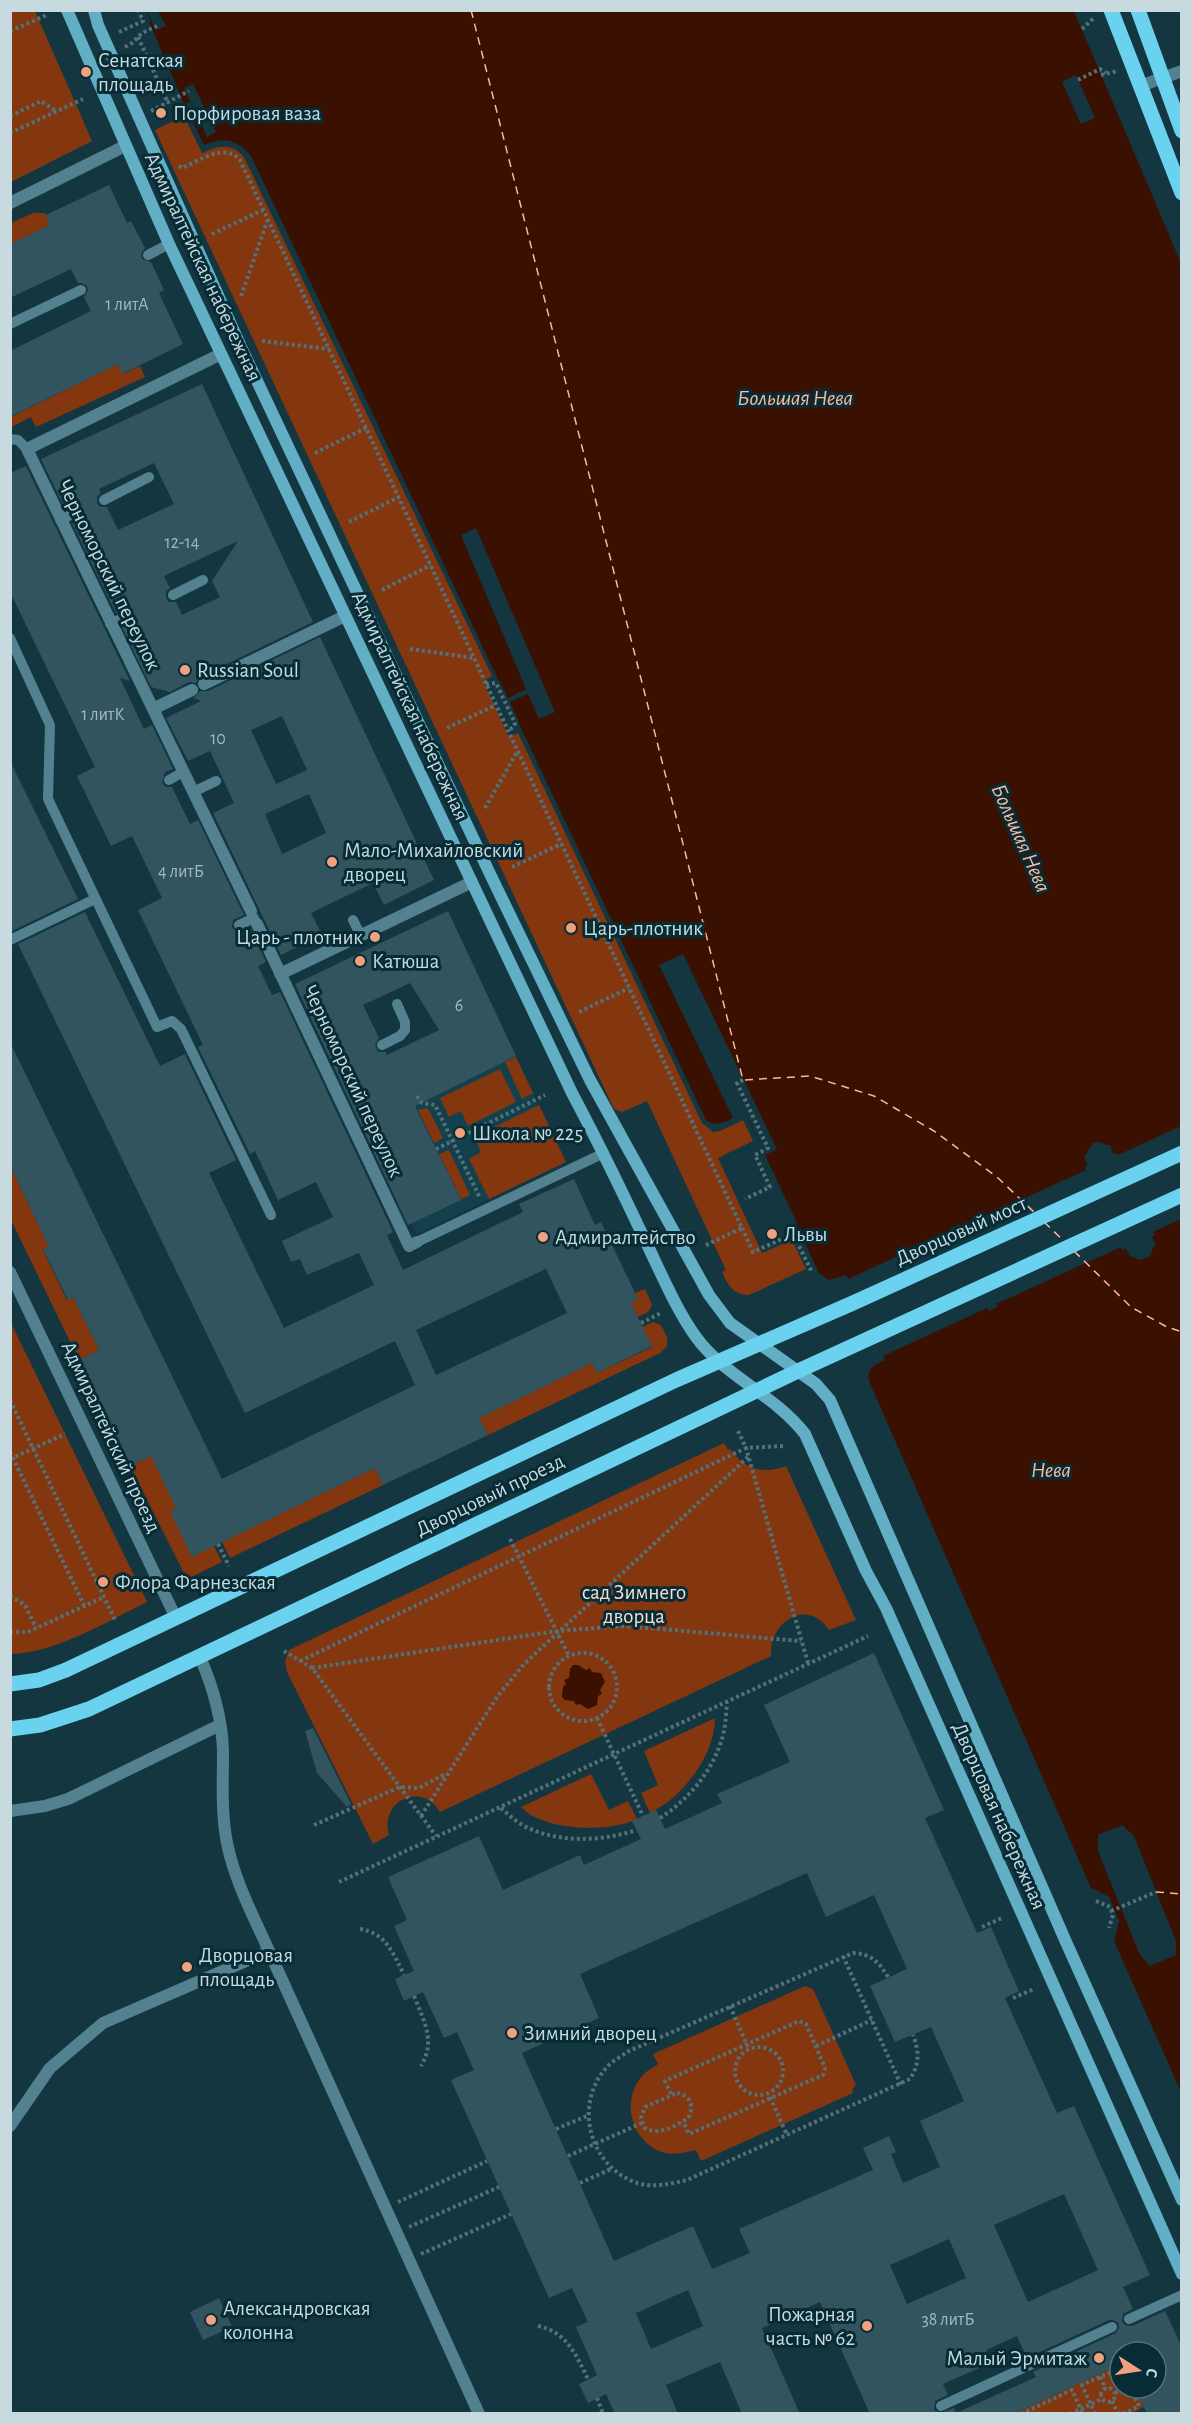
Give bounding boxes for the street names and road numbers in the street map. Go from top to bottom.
street label: Адмиралтейская набережная [141,149,265,385]
street label: Черноморский переулок [54,476,164,674]
street label: Адмиралтейская набережная [348,588,472,824]
street label: Черноморский переулок [299,982,407,1181]
street label: Дворцовый мост [892,1193,1030,1269]
street label: Адмиралтейский проезд [57,1338,165,1536]
street label: Дворцовый проезд [412,1450,568,1540]
street label: Дворцовая набережная [948,1719,1050,1913]

